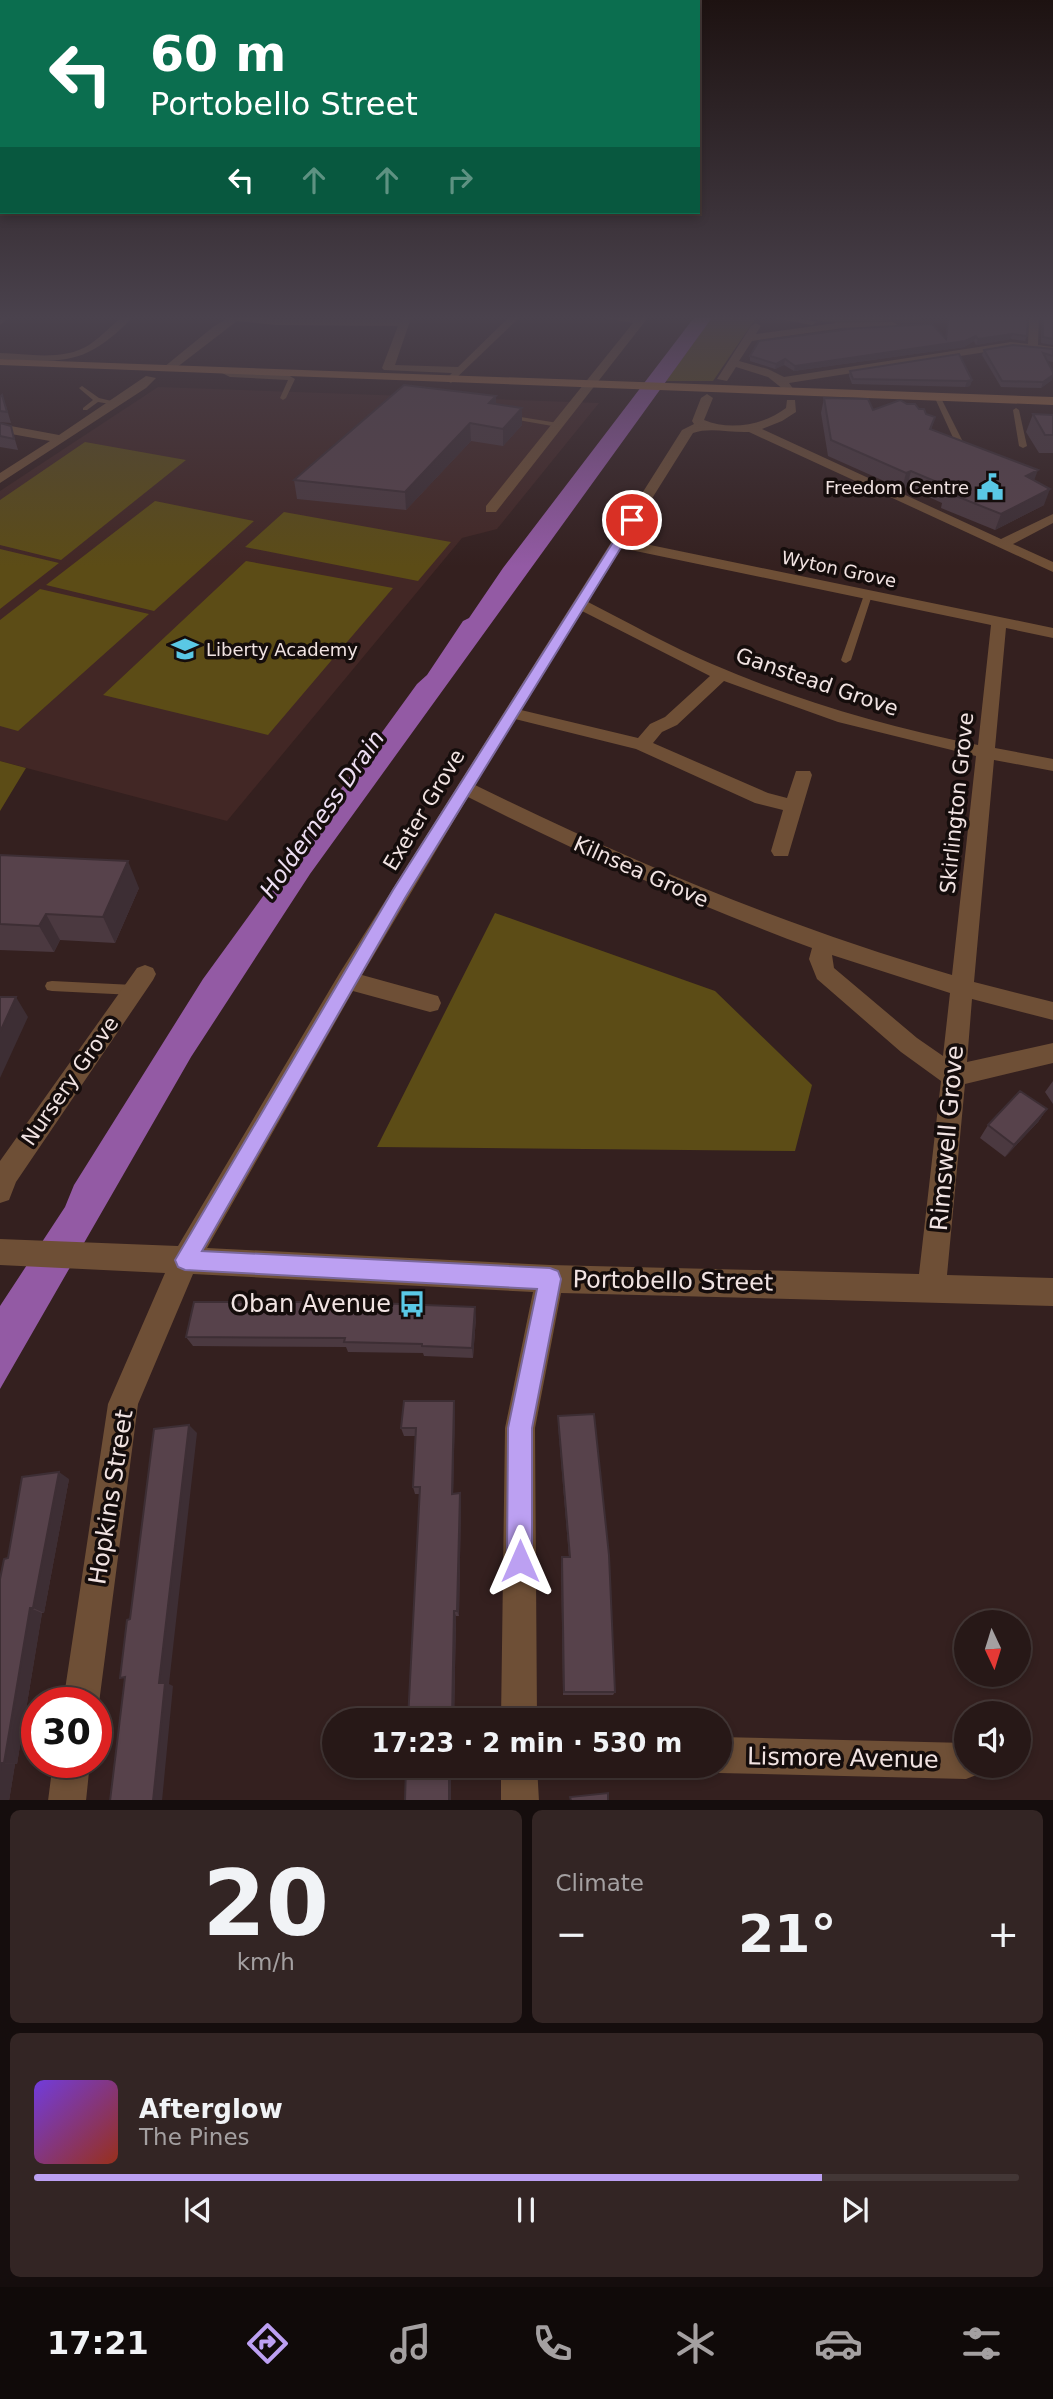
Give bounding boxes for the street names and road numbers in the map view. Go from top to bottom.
street label: Wyton Grove [780,547,898,591]
street label: Ganstead Grove [733,643,901,721]
street label: Skirlington Grove [936,711,978,895]
street label: Exeter Grove [378,745,470,875]
street label: Kilnsea Grove [570,832,712,912]
street label: Nursery Grove [17,1012,123,1150]
street label: Rimswell Grove [925,1044,969,1232]
street label: Portobello Street [572,1265,774,1297]
street label: Hopkins Street [83,1407,139,1587]
street label: Lismore Avenue [747,1742,939,1774]

